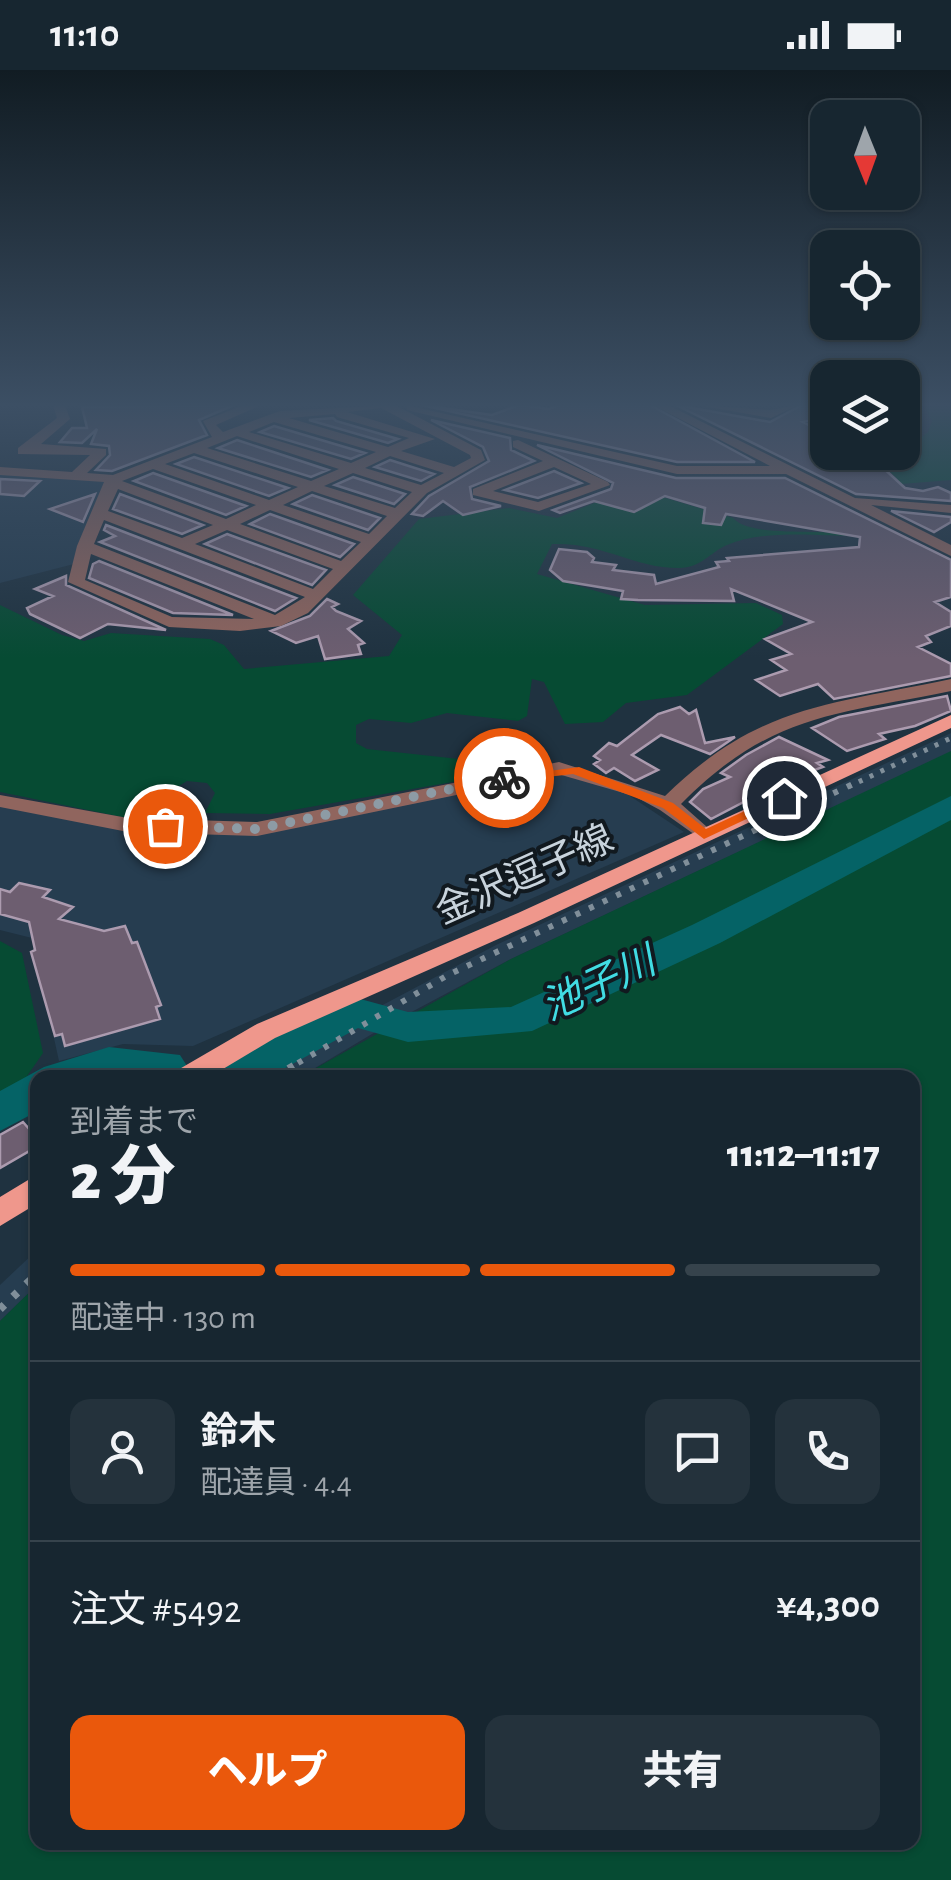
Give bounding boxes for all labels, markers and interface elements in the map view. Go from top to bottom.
text: 11:10 [50,16,120,54]
north arrow [810,100,920,210]
map controls [810,100,920,470]
button: locate [810,230,920,340]
button: layers [810,360,920,470]
courier [454,728,554,828]
icon: bike [477,751,532,806]
pin [742,756,827,841]
icon: home [757,771,812,826]
pin [123,784,208,869]
icon: bag [138,799,193,854]
street label: 金沢逗子線 [429,817,619,932]
water label: 池子川 [535,938,665,1028]
text: 到着まで [70,1106,198,1138]
text: 11:12–11:17 [727,1136,880,1174]
text: 2 分 [70,1146,176,1211]
text: 配達中 · 130 m [70,1302,256,1334]
button: person [70,1399,175,1504]
button: chat [645,1399,750,1504]
button: phone [775,1399,880,1504]
text: 鈴木 [200,1414,276,1452]
text: 配達員 · 4.4 [200,1467,352,1499]
text: ¥4,300 [776,1587,880,1625]
text: 注文 #5492 [70,1592,241,1630]
button: ヘルプ [70,1715,465,1830]
button: 共有 [485,1715,880,1830]

